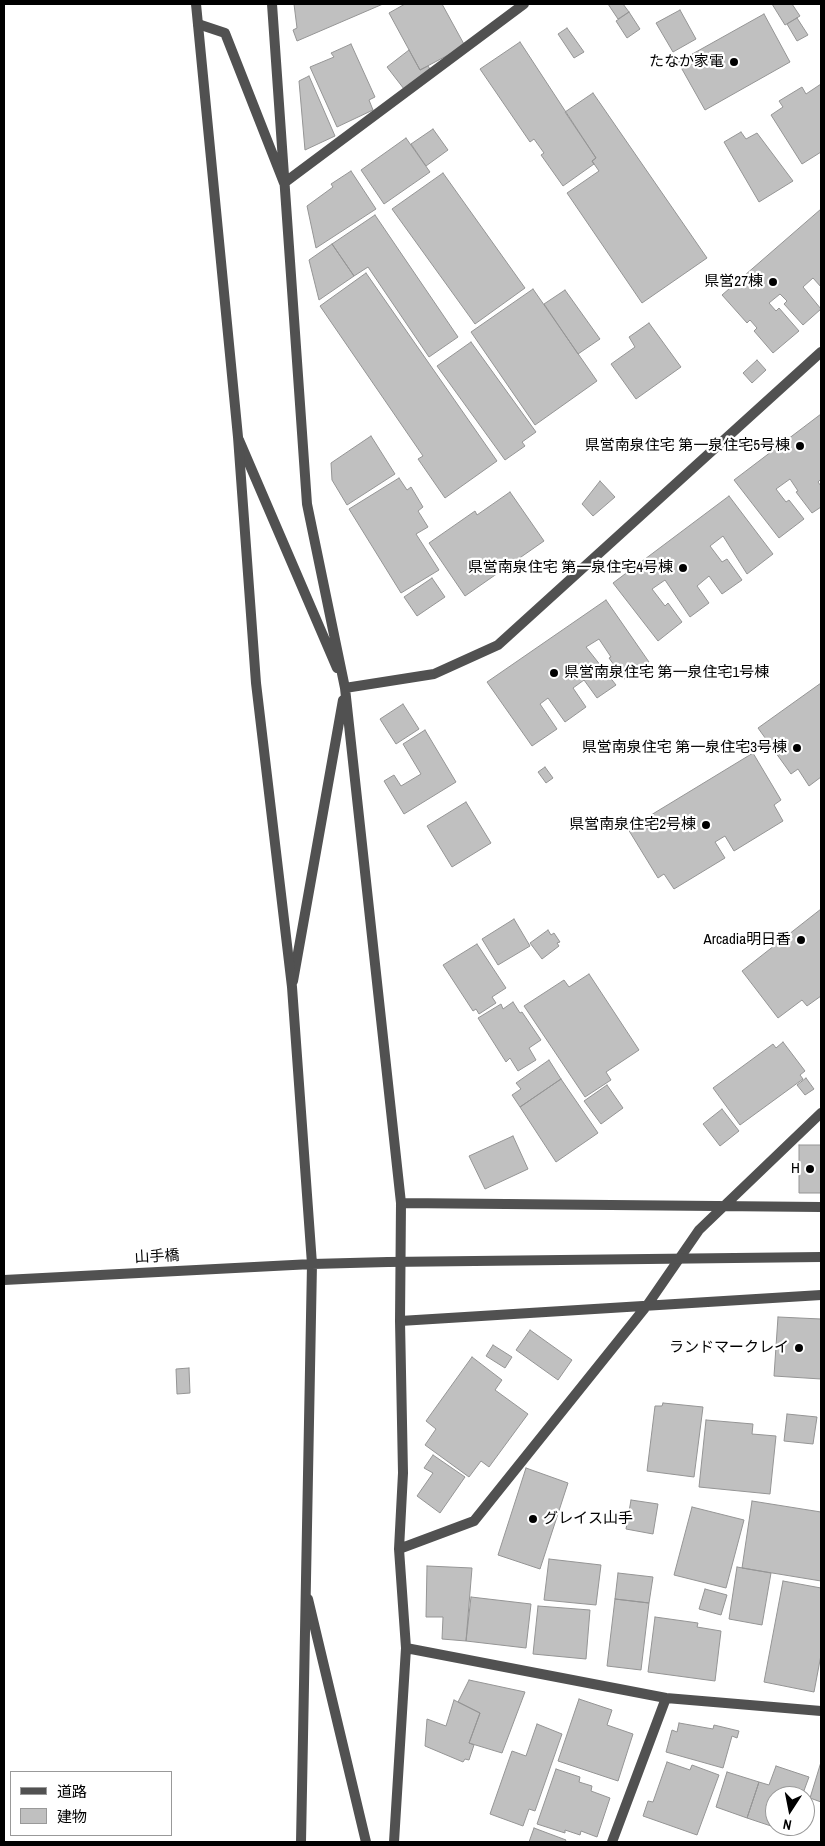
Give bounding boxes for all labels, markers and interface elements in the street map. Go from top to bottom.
place label: たなか家電 [649,53,724,71]
marker: たなか家電 [728,56,740,68]
place label: 県営27棟 [704,273,763,291]
marker: 県営27棟 [767,276,779,288]
place label: 県営南泉住宅 第一泉住宅5号棟 [585,437,790,455]
marker: 県営南泉住宅 第一泉住宅5号棟 [794,440,806,452]
place label: 県営南泉住宅 第一泉住宅4号棟 [468,559,673,577]
marker: 県営南泉住宅 第一泉住宅4号棟 [677,562,689,574]
place label: 県営南泉住宅 第一泉住宅1号棟 [564,664,769,682]
marker: 県営南泉住宅 第一泉住宅1号棟 [548,667,560,679]
place label: 県営南泉住宅 第一泉住宅3号棟 [582,739,787,757]
marker: 県営南泉住宅 第一泉住宅3号棟 [791,742,803,754]
place label: 県営南泉住宅2号棟 [569,816,696,834]
marker: 県営南泉住宅2号棟 [700,819,712,831]
place label: Arcadia明日香 [704,931,791,949]
marker: Arcadia明日香 [795,934,807,946]
place label: H [791,1160,800,1178]
marker: H [804,1163,816,1175]
street label: 山手橋 [134,1247,180,1267]
place label: ランドマークレイ [669,1339,789,1357]
marker: ランドマークレイ [793,1342,805,1354]
place label: グレイス山手 [543,1510,633,1528]
marker: グレイス山手 [527,1513,539,1525]
legend [10,1771,172,1836]
text: 道路 [57,1781,87,1802]
north arrow [765,1786,815,1836]
text: 建物 [57,1806,87,1827]
text: N [782,1815,793,1834]

